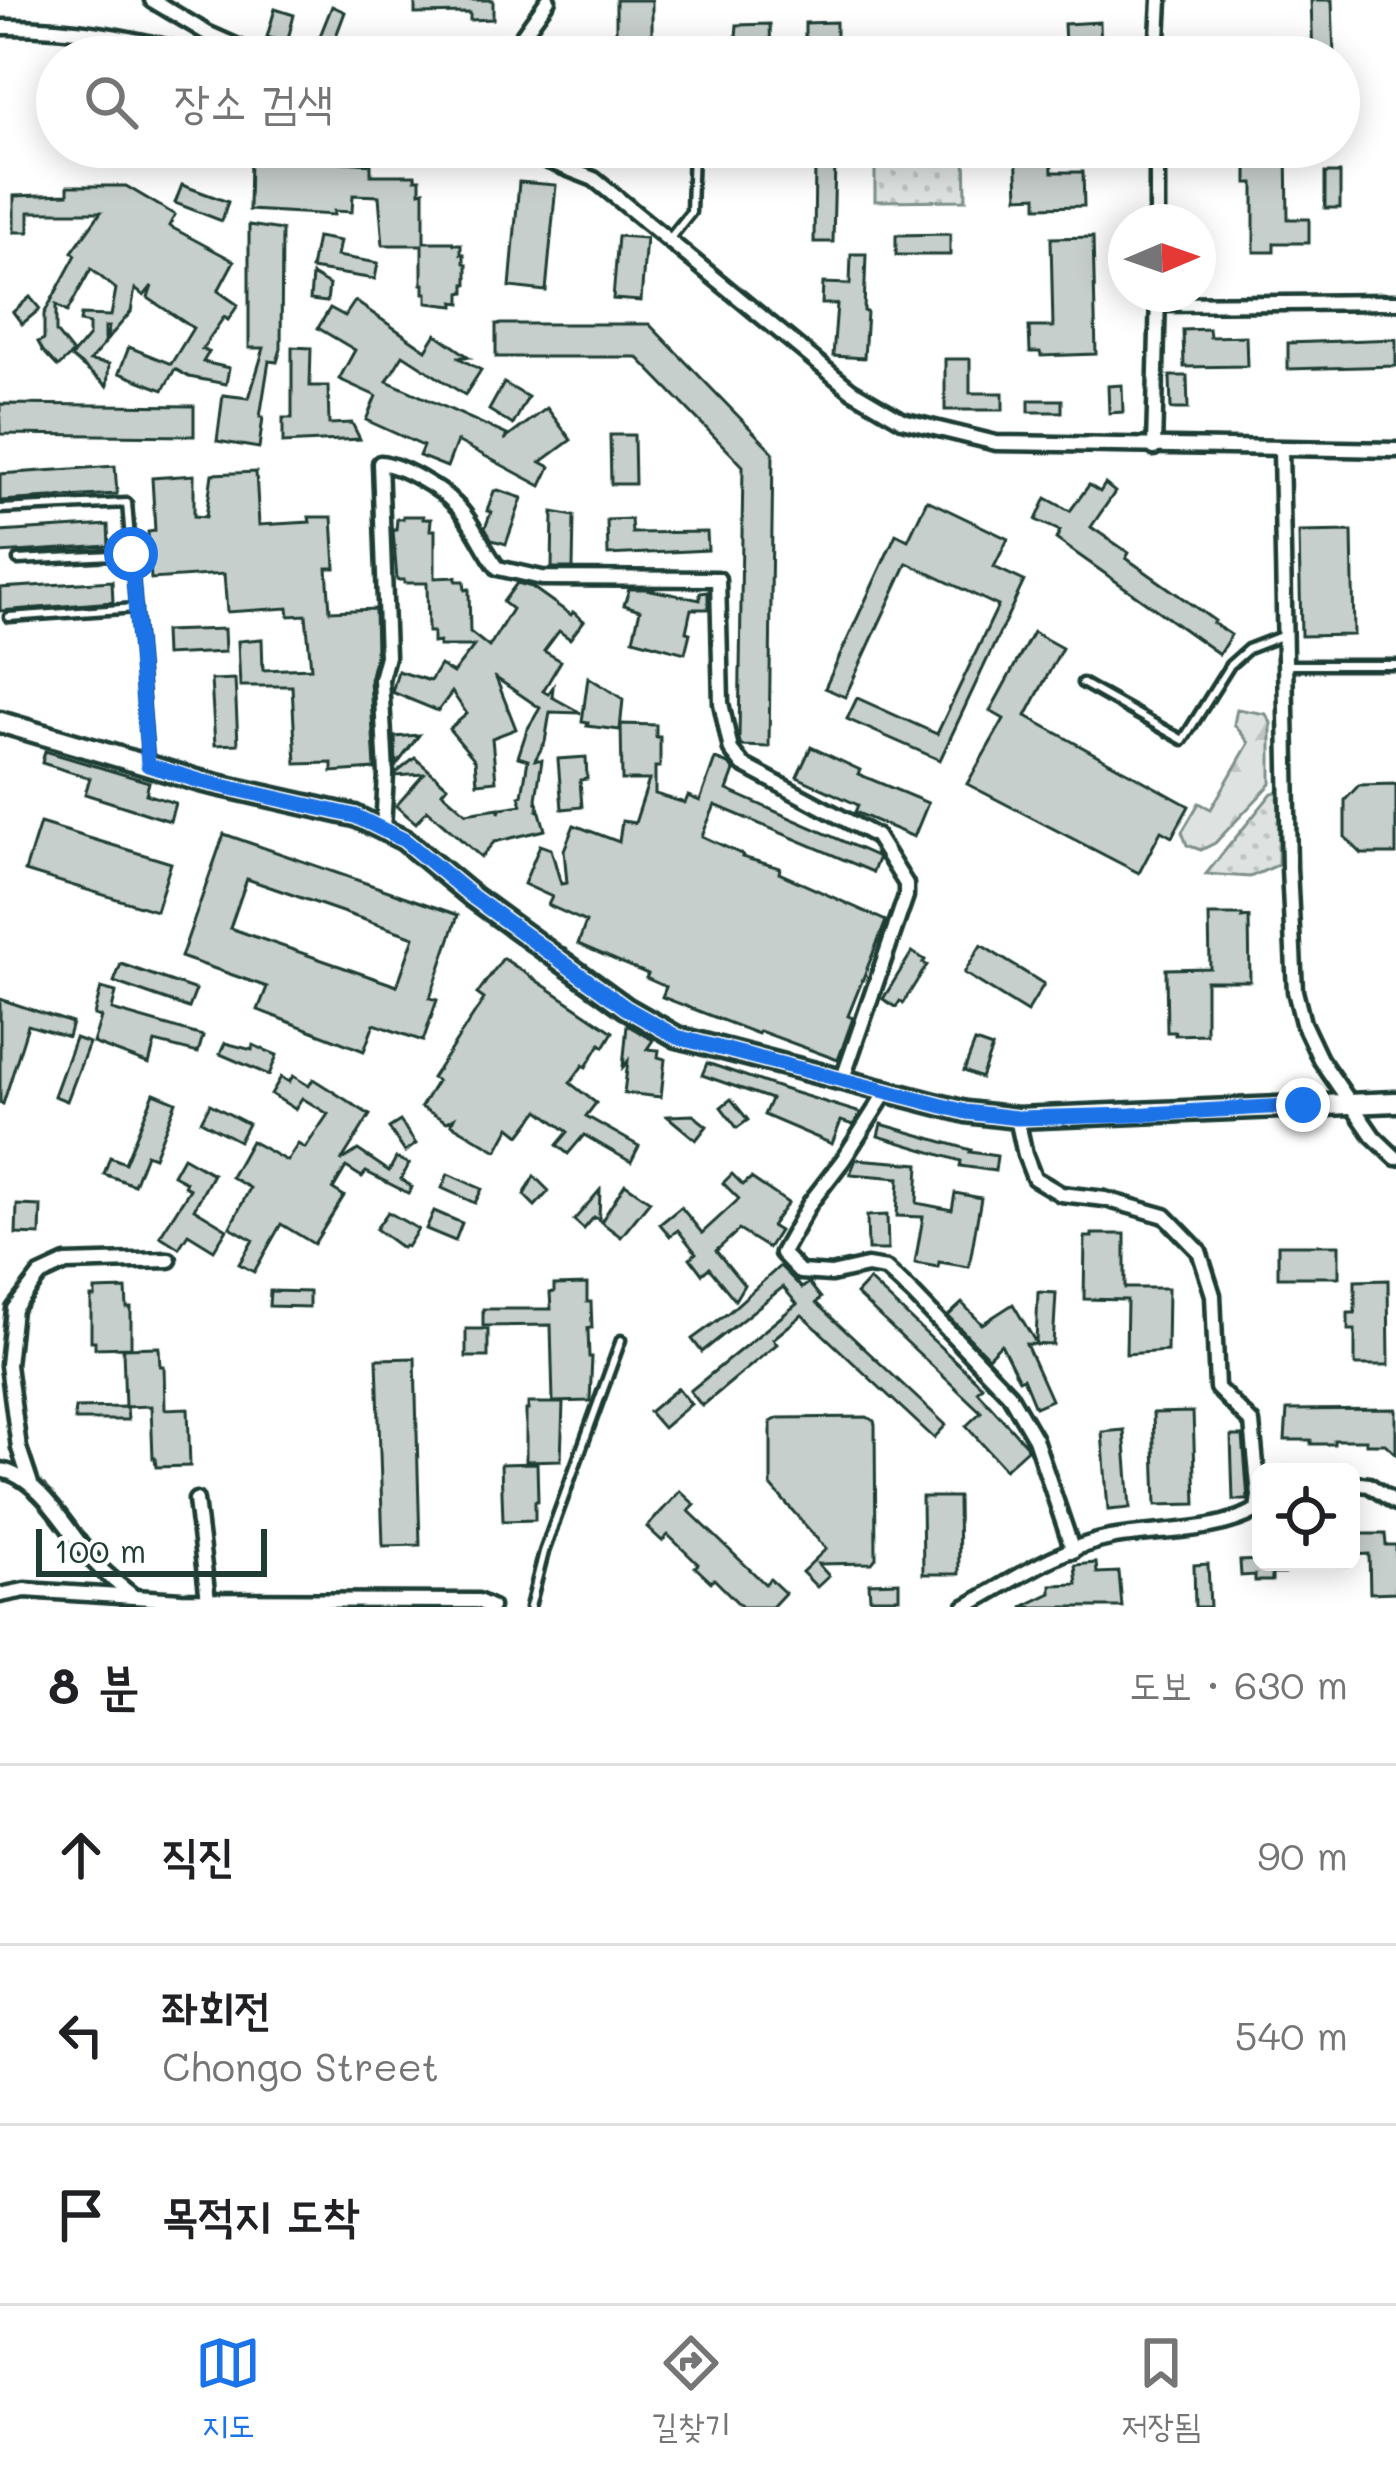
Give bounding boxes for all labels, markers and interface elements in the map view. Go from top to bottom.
search box [36,36,1360,168]
icon: search [78,69,144,135]
text: 장소 검색 [174,71,333,129]
north arrow [1108,204,1216,312]
route start [104,527,158,581]
route end [1276,1078,1330,1132]
map controls [1252,1463,1360,1571]
button: locate [1252,1463,1360,1571]
scale bar [36,1523,267,1576]
text: 100 m [54,1528,146,1571]
text: 8 분 [48,1650,139,1717]
text: 도보 · 630 m [1129,1658,1348,1709]
icon: ahead [48,1822,114,1888]
text: 직진 [162,1824,234,1882]
text: 90 m [1257,1829,1348,1880]
text: 좌회전 [162,1978,271,2036]
icon: left [48,2002,114,2068]
text: 540 m [1235,2009,1348,2060]
text: Chongo Street [162,2040,439,2091]
icon: arrive [48,2182,114,2248]
text: 목적지 도착 [162,2184,359,2242]
tab: 지도 [195,2330,261,2448]
tab: 길찾기 [651,2330,731,2448]
tab: 저장됨 [1121,2330,1201,2448]

